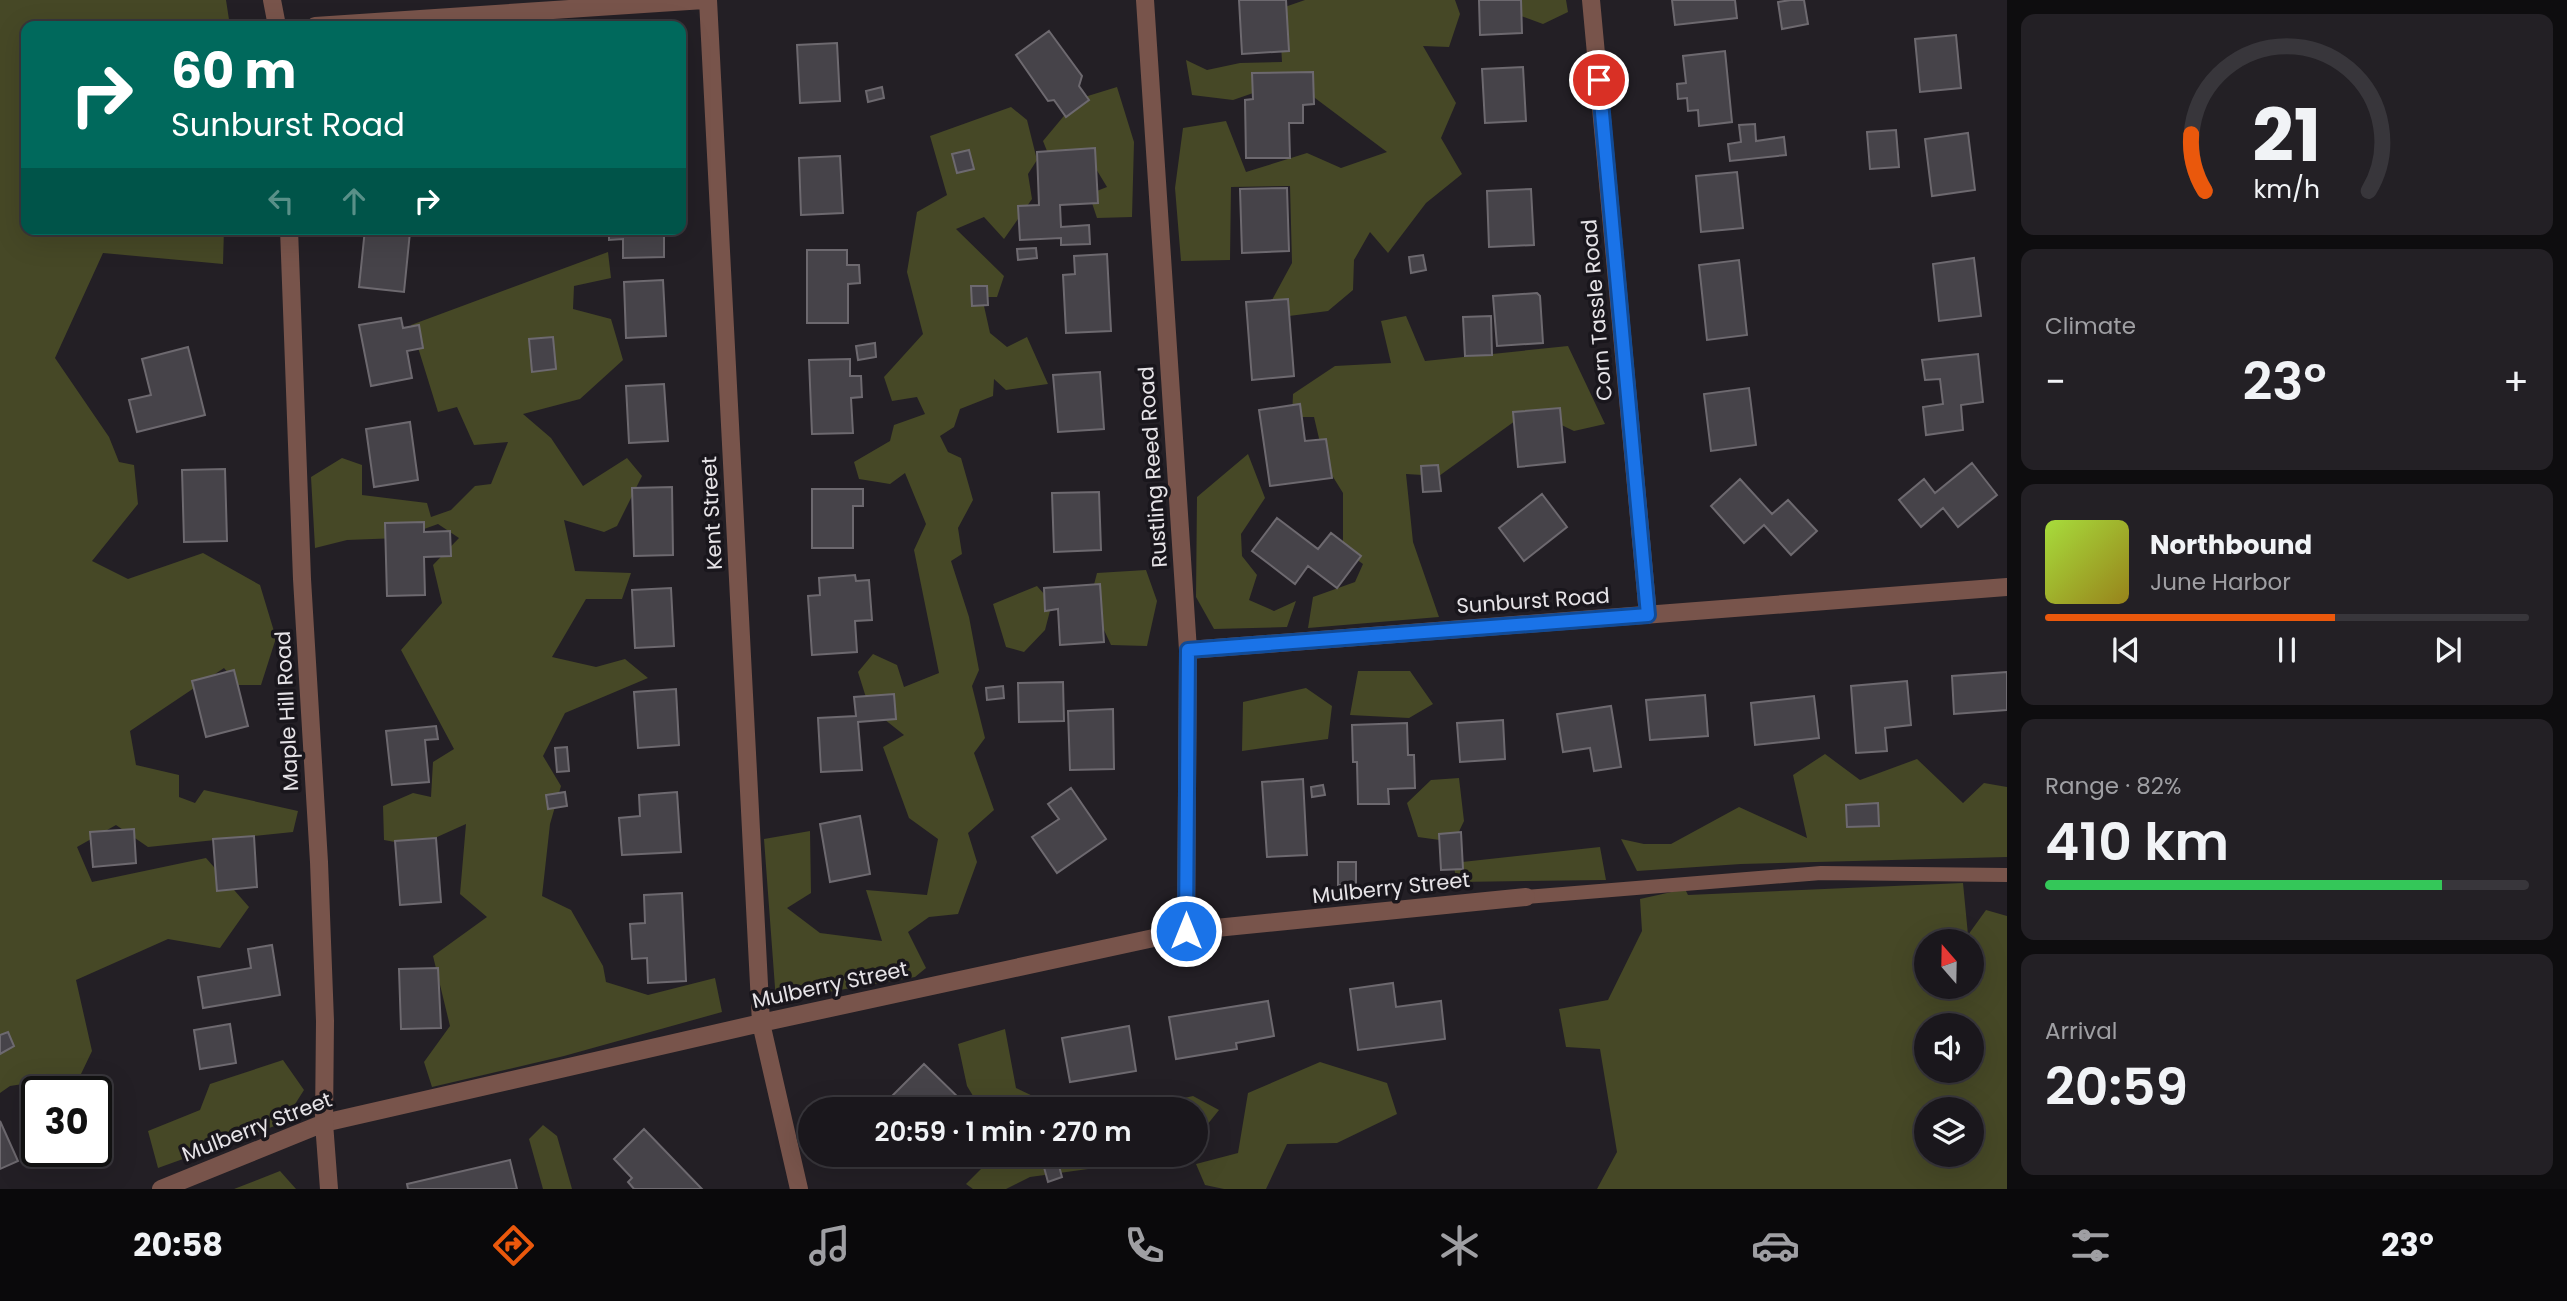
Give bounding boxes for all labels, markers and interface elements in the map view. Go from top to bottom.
text: 60 m [171,37,296,105]
icon: right [56,49,147,140]
pin [1569,50,1629,110]
icon: arrive [1580,61,1618,99]
text: 21 [2253,85,2321,186]
text: Sunburst Road [171,102,405,147]
text: km/h [2254,171,2320,206]
icon: left [262,182,300,220]
icon: ahead [335,182,373,220]
icon: right [408,182,446,220]
street label: Corn Tassle Road [1574,218,1619,402]
text: Climate [2045,310,2136,342]
text: 23° [2242,345,2327,418]
text: − [2045,355,2066,408]
text: + [2503,355,2529,408]
street label: Rustling Reed Road [1131,365,1174,569]
street label: Kent Street [694,455,729,571]
text: Northbound [2150,527,2312,563]
text: June Harbor [2150,566,2291,598]
street label: Sunburst Road [1455,581,1611,620]
street label: Maple Hill Road [268,630,305,792]
icon: previous [2107,631,2145,669]
icon: pause [2268,631,2306,669]
icon: next [2429,631,2467,669]
text: Range · 82% [2045,770,2181,802]
text: 410 km [2045,805,2229,878]
street label: Mulberry Street [1311,865,1471,910]
position arrow [1149,894,1223,968]
north arrow [1914,929,1984,999]
map controls [1914,929,1984,1167]
street label: Mulberry Street [749,954,910,1015]
button: sound [1914,1013,1984,1083]
text: Arrival [2045,1015,2117,1047]
text: 20:59 [2045,1050,2188,1123]
speed limit sign: 30 [21,1076,112,1167]
street label: Mulberry Street [178,1085,336,1168]
button: layers [1914,1097,1984,1167]
text: 20:59 · 1 min · 270 m [874,1114,1132,1150]
icon: directions [489,1221,538,1270]
icon: music [805,1221,854,1270]
icon: phone [1120,1221,1169,1270]
icon: climate [1435,1221,1484,1270]
icon: car [1751,1221,1800,1270]
icon: filters [2066,1221,2115,1270]
text: 20:58 [133,1222,223,1267]
text: 23° [2381,1222,2434,1267]

